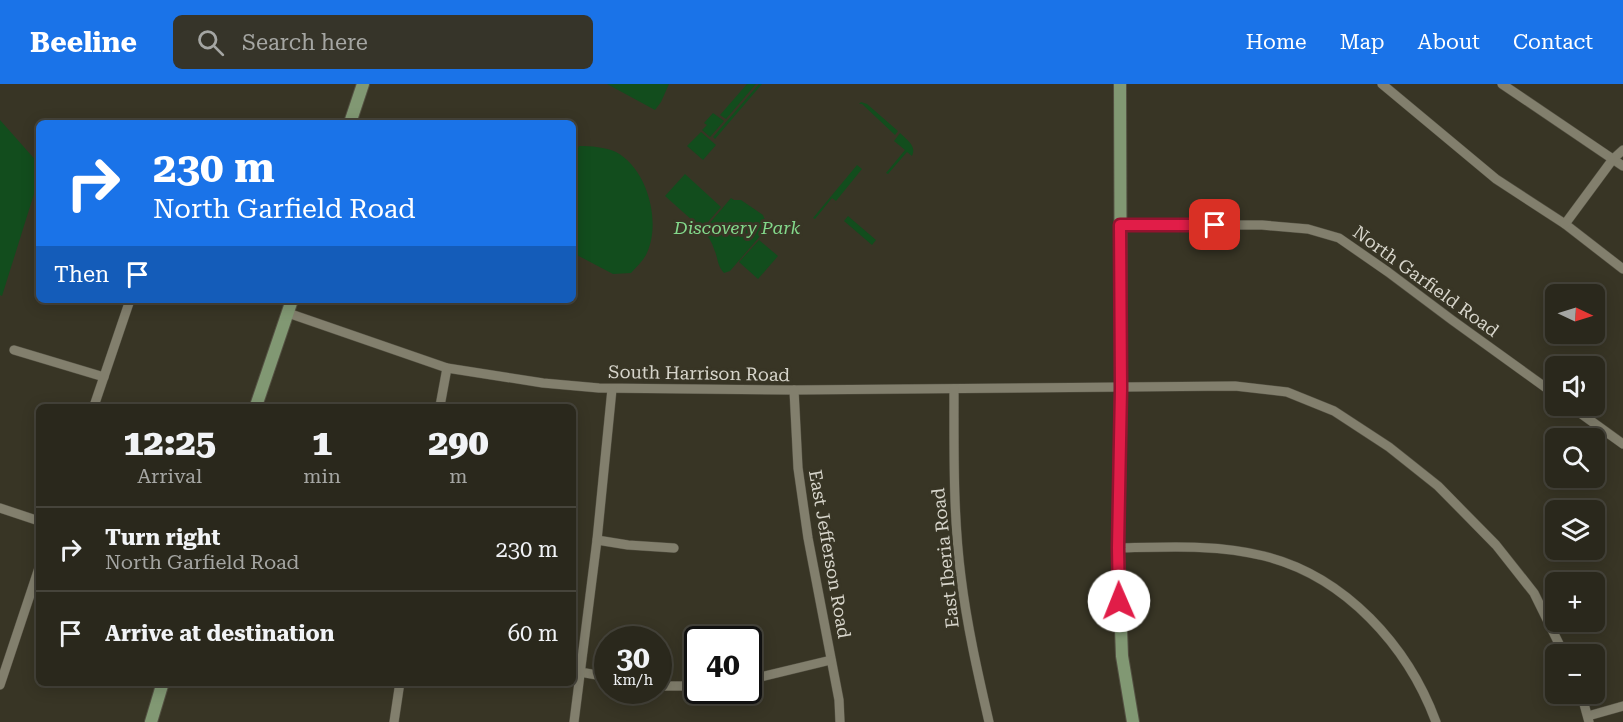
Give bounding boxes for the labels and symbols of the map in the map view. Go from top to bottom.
pin [1189,199,1240,250]
park label: Discovery Park [673,217,800,238]
street label: North Garfield Road [1349,221,1503,341]
north arrow [1545,284,1605,344]
street label: South Harrison Road [608,361,791,385]
street label: East Jefferson Road [805,468,855,641]
street label: East Iberia Road [927,486,963,629]
position arrow [1087,569,1151,633]
speed limit sign: 40 [684,626,762,704]

